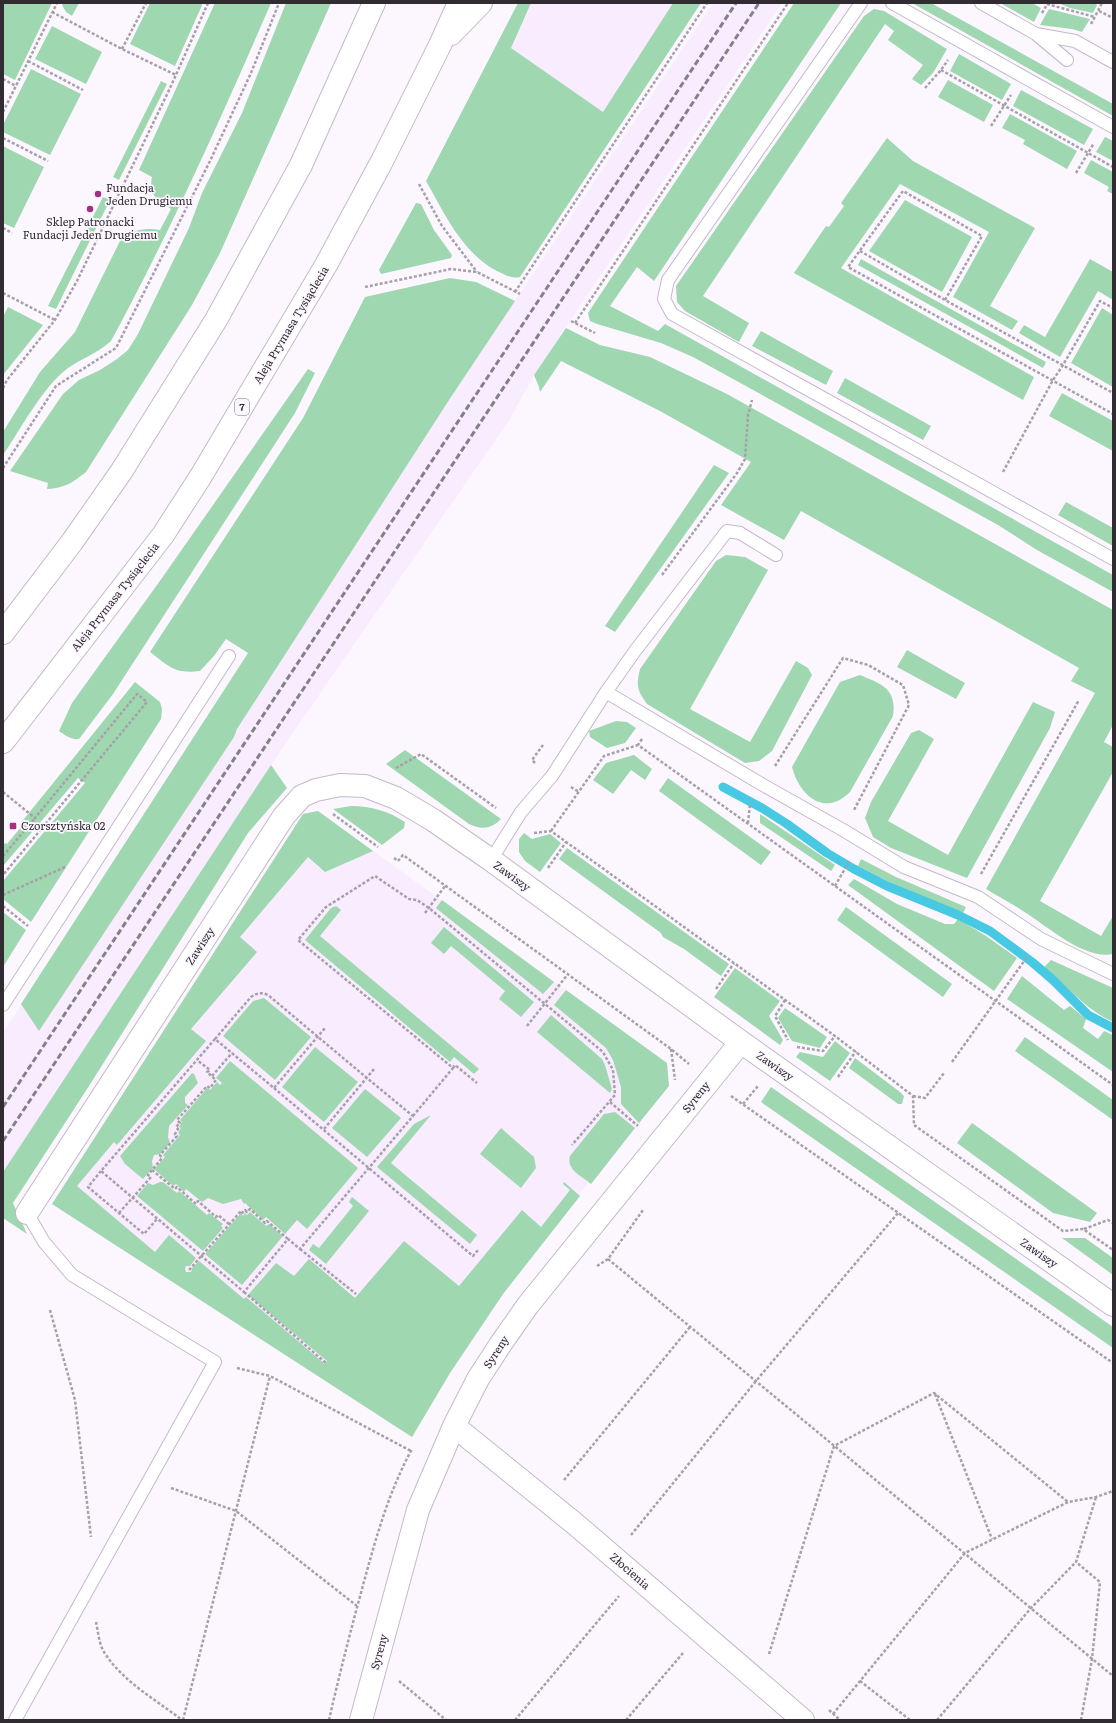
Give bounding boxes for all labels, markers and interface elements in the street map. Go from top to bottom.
place label: Fundacja Jeden Drugiemu [106,179,192,208]
marker: Fundacja Jeden Drugiemu [93,189,103,199]
marker: Sklep Patronacki Fundacji Jeden Drugiemu [85,204,95,214]
place label: Sklep Patronacki Fundacji Jeden Drugiemu [23,213,157,242]
street label: Aleja Prymasa Tysiąclecia [249,263,332,386]
road number: 7 [235,399,249,415]
street label: Aleja Prymasa Tysiąclecia [66,538,162,654]
place label: Czorsztyńska 02 [21,817,106,833]
marker: Czorsztyńska 02 [8,821,18,831]
street label: Zawiszy [491,856,535,895]
street label: Zawiszy [181,923,218,968]
street label: Zawiszy [754,1046,798,1084]
street label: Syreny [678,1077,713,1116]
street label: Zawiszy [1018,1233,1062,1271]
street label: Syreny [479,1331,512,1371]
street label: Złocienia [607,1548,654,1592]
street label: Syreny [366,1631,391,1671]

